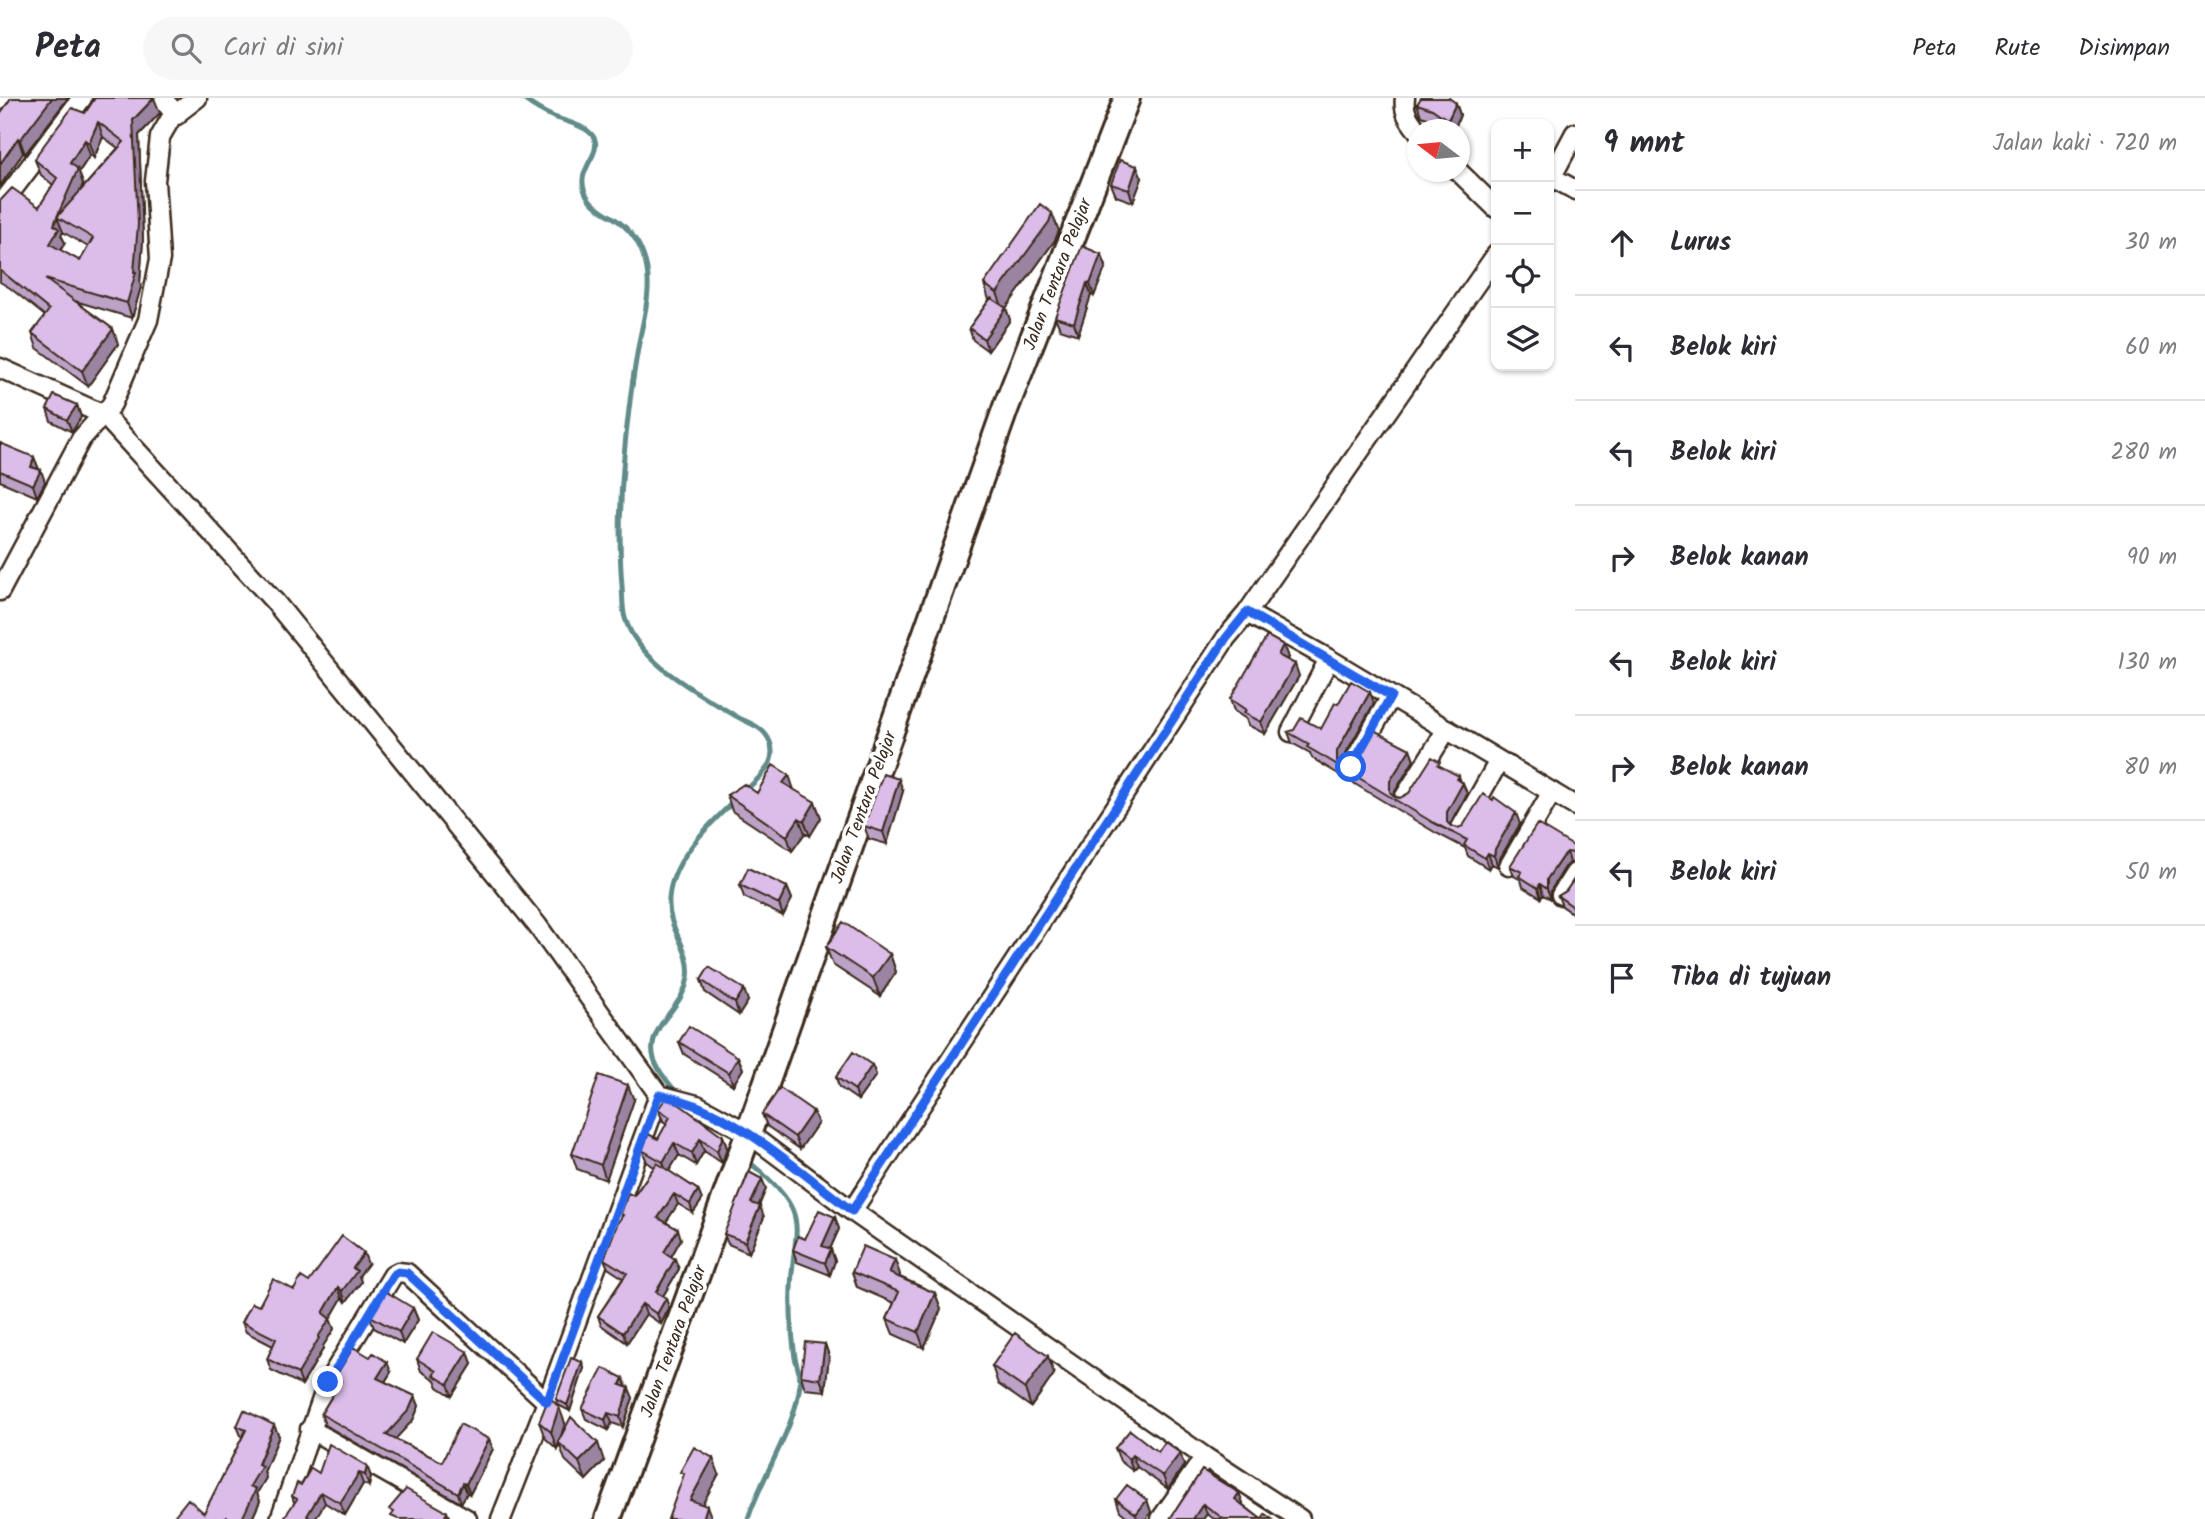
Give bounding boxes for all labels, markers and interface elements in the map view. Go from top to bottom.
search box [143,17,633,80]
text: Peta [35,22,101,75]
text: Cari di sini [223,27,343,69]
icon: search [167,29,205,67]
text: Peta [1912,29,1957,68]
text: Rute [1995,29,2040,68]
text: Disimpan [2078,29,2170,68]
north arrow [1407,119,1470,182]
map controls [1491,119,1554,371]
button: + [1491,119,1554,182]
text: 9 mnt [1603,120,1684,168]
text: Jalan kaki · 720 m [1993,126,2177,162]
button: − [1491,182,1554,245]
street label: Jalan Tentara Pelajar [1016,193,1101,355]
text: Lurus [1670,222,1731,264]
icon: ahead [1603,224,1641,262]
text: 30 m [2125,225,2177,261]
button: locate [1491,245,1554,308]
button: layers [1491,308,1554,371]
text: Belok kiri [1670,327,1776,369]
icon: left [1603,329,1641,367]
text: 60 m [2125,330,2177,366]
text: Belok kiri [1670,432,1776,474]
icon: left [1603,434,1641,472]
text: 280 m [2111,435,2177,471]
text: Belok kanan [1670,537,1809,579]
icon: right [1603,539,1641,577]
text: 90 m [2127,540,2177,576]
text: Belok kiri [1670,642,1776,684]
icon: left [1603,644,1641,682]
text: 130 m [2118,645,2177,681]
street label: Jalan Tentara Pelajar [823,726,906,888]
text: Belok kanan [1670,747,1809,789]
icon: right [1603,749,1641,787]
text: 80 m [2124,750,2177,786]
route start [1335,751,1366,782]
text: Belok kiri [1670,852,1776,894]
icon: left [1603,854,1641,892]
text: 50 m [2126,855,2177,891]
text: Tiba di tujuan [1670,957,1831,999]
icon: arrive [1603,959,1641,997]
street label: Jalan Tentara Pelajar [633,1260,716,1422]
route end [312,1366,343,1397]

